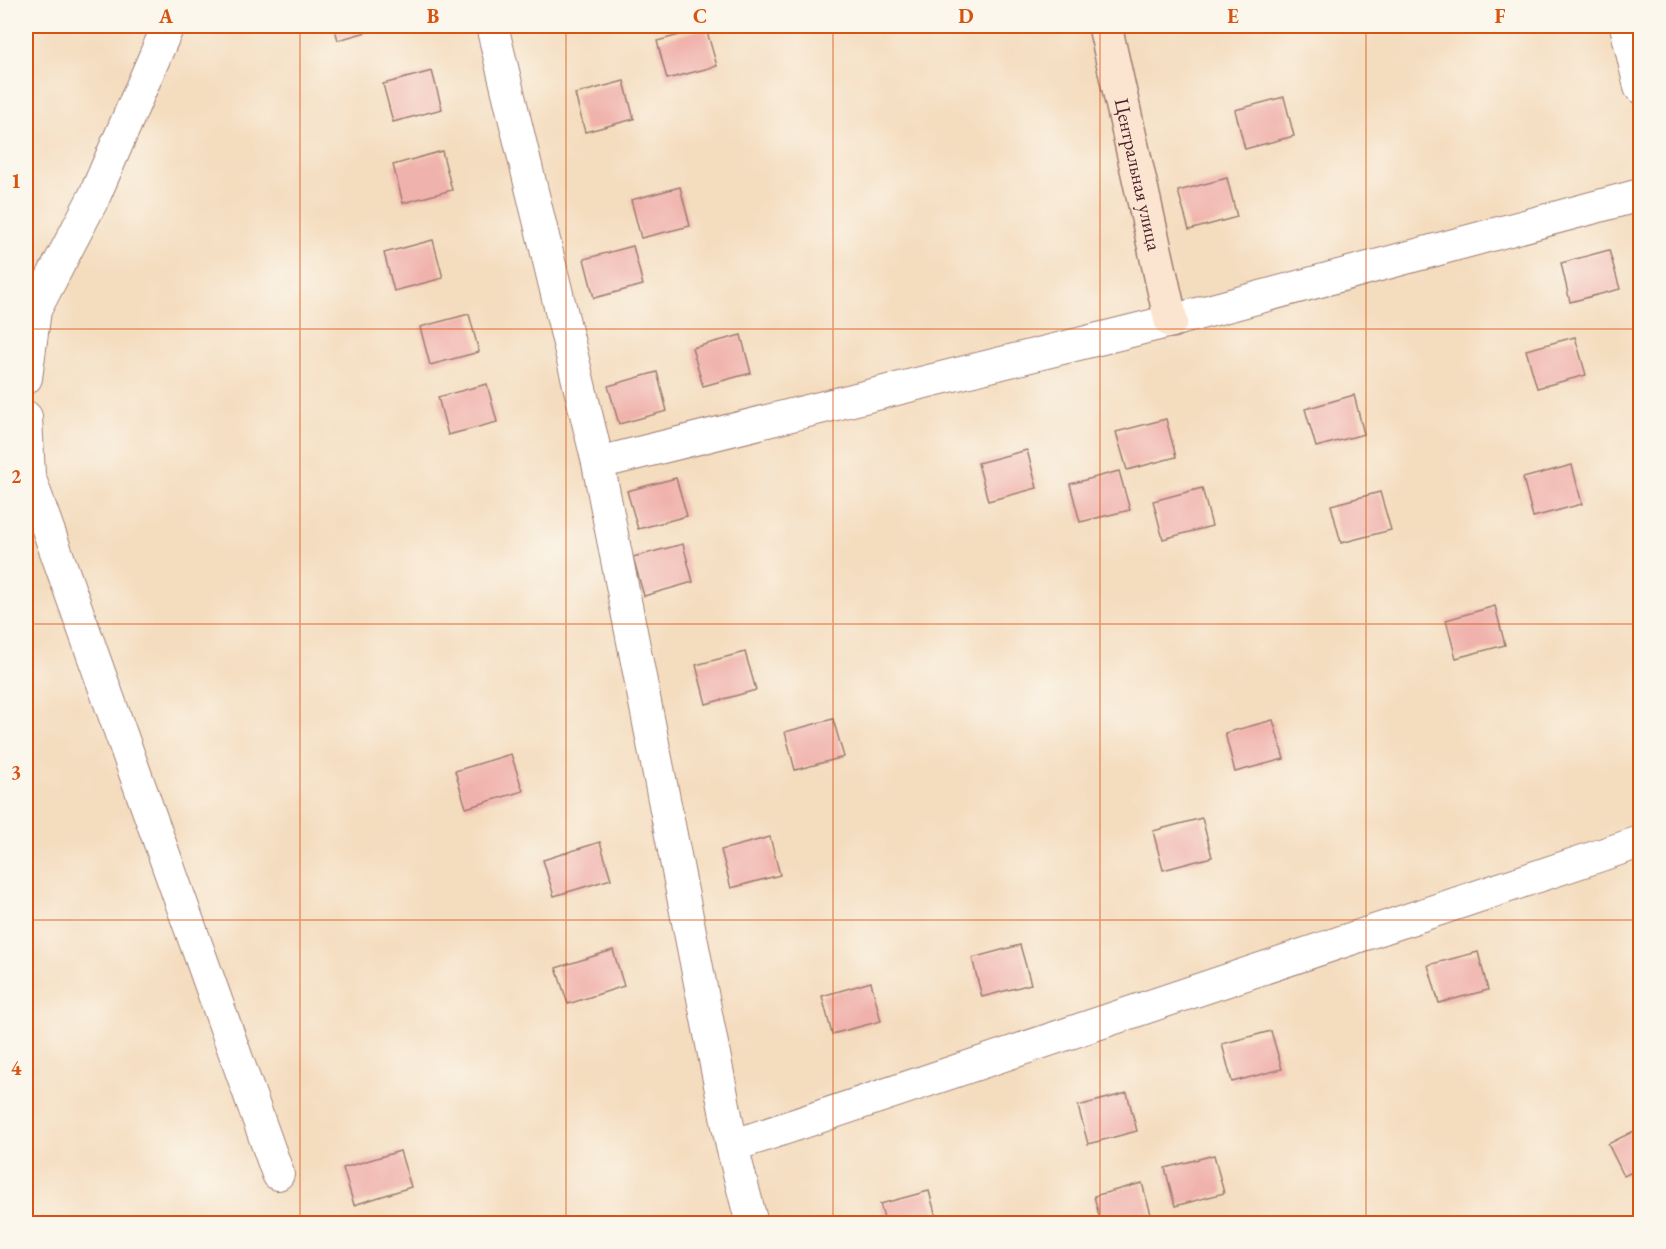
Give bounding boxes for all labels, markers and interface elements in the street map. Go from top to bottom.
text: A [158,3,174,29]
text: B [427,3,439,29]
text: C [693,3,707,29]
text: D [958,3,974,29]
text: E [1227,3,1239,29]
text: F [1495,3,1506,29]
street label: Центральная улица [1109,96,1168,253]
text: 1 [11,168,21,194]
text: 2 [11,463,22,489]
text: 3 [11,759,21,785]
text: 4 [11,1055,22,1081]

